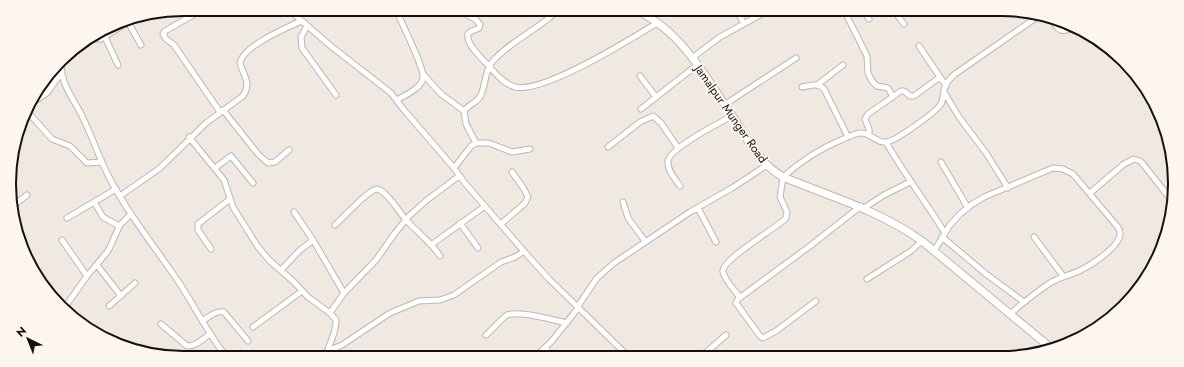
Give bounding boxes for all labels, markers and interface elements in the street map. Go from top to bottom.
street label: Jamalpur Munger Road [689,60,772,167]
north arrow [8,319,48,359]
text: N [13,323,30,341]

